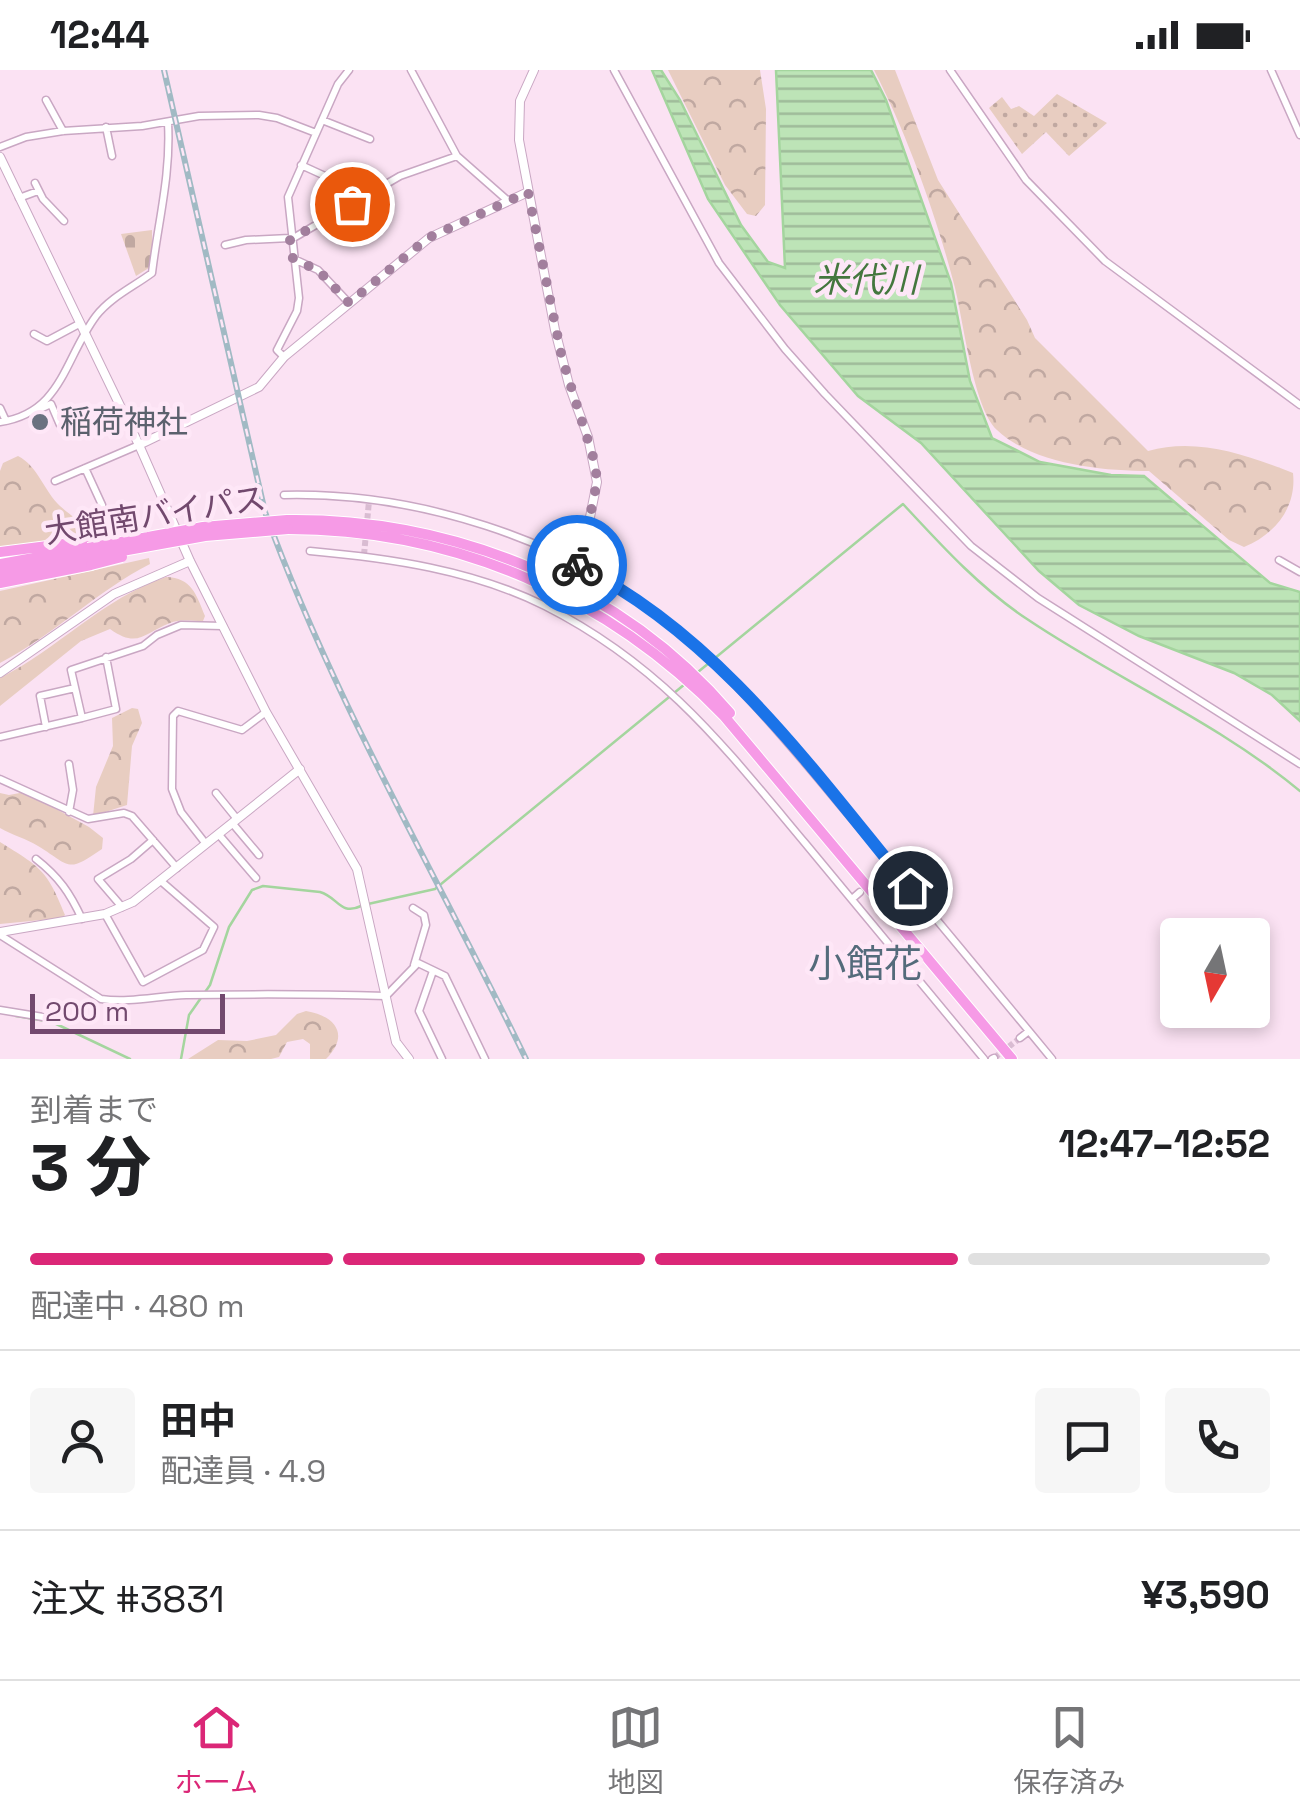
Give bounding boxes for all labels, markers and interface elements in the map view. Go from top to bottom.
text: 12:44 [50,11,149,59]
pin [310,162,395,247]
icon: bag [325,177,380,232]
water label: 米代川 [813,258,922,302]
place label: 稲荷神社 [60,402,188,442]
marker: 稲荷神社 [29,411,51,433]
street label: 大館南バイパス [42,478,268,552]
courier [527,515,627,615]
icon: bike [550,538,605,593]
pin [868,846,953,931]
icon: home [883,861,938,916]
north arrow [1160,918,1270,1028]
map controls [1160,918,1270,1028]
district label: 小館花 [808,940,922,988]
scale bar [30,989,225,1034]
text: 200 m [45,993,129,1029]
text: 到着まで [30,1090,158,1130]
text: 12:47–12:52 [1059,1120,1270,1168]
text: 3 分 [30,1126,151,1209]
text: 配達中 · 480 m [30,1286,245,1326]
button: person [30,1388,135,1493]
button: chat [1035,1388,1140,1493]
button: phone [1165,1388,1270,1493]
text: 田中 [160,1397,236,1445]
text: 配達員 · 4.9 [160,1451,326,1491]
text: ¥3,590 [1141,1571,1270,1619]
text: 注文 #3831 [30,1575,225,1623]
tab: ホーム [175,1700,258,1800]
tab: 地図 [608,1700,664,1800]
tab: 保存済み [1013,1700,1125,1800]

